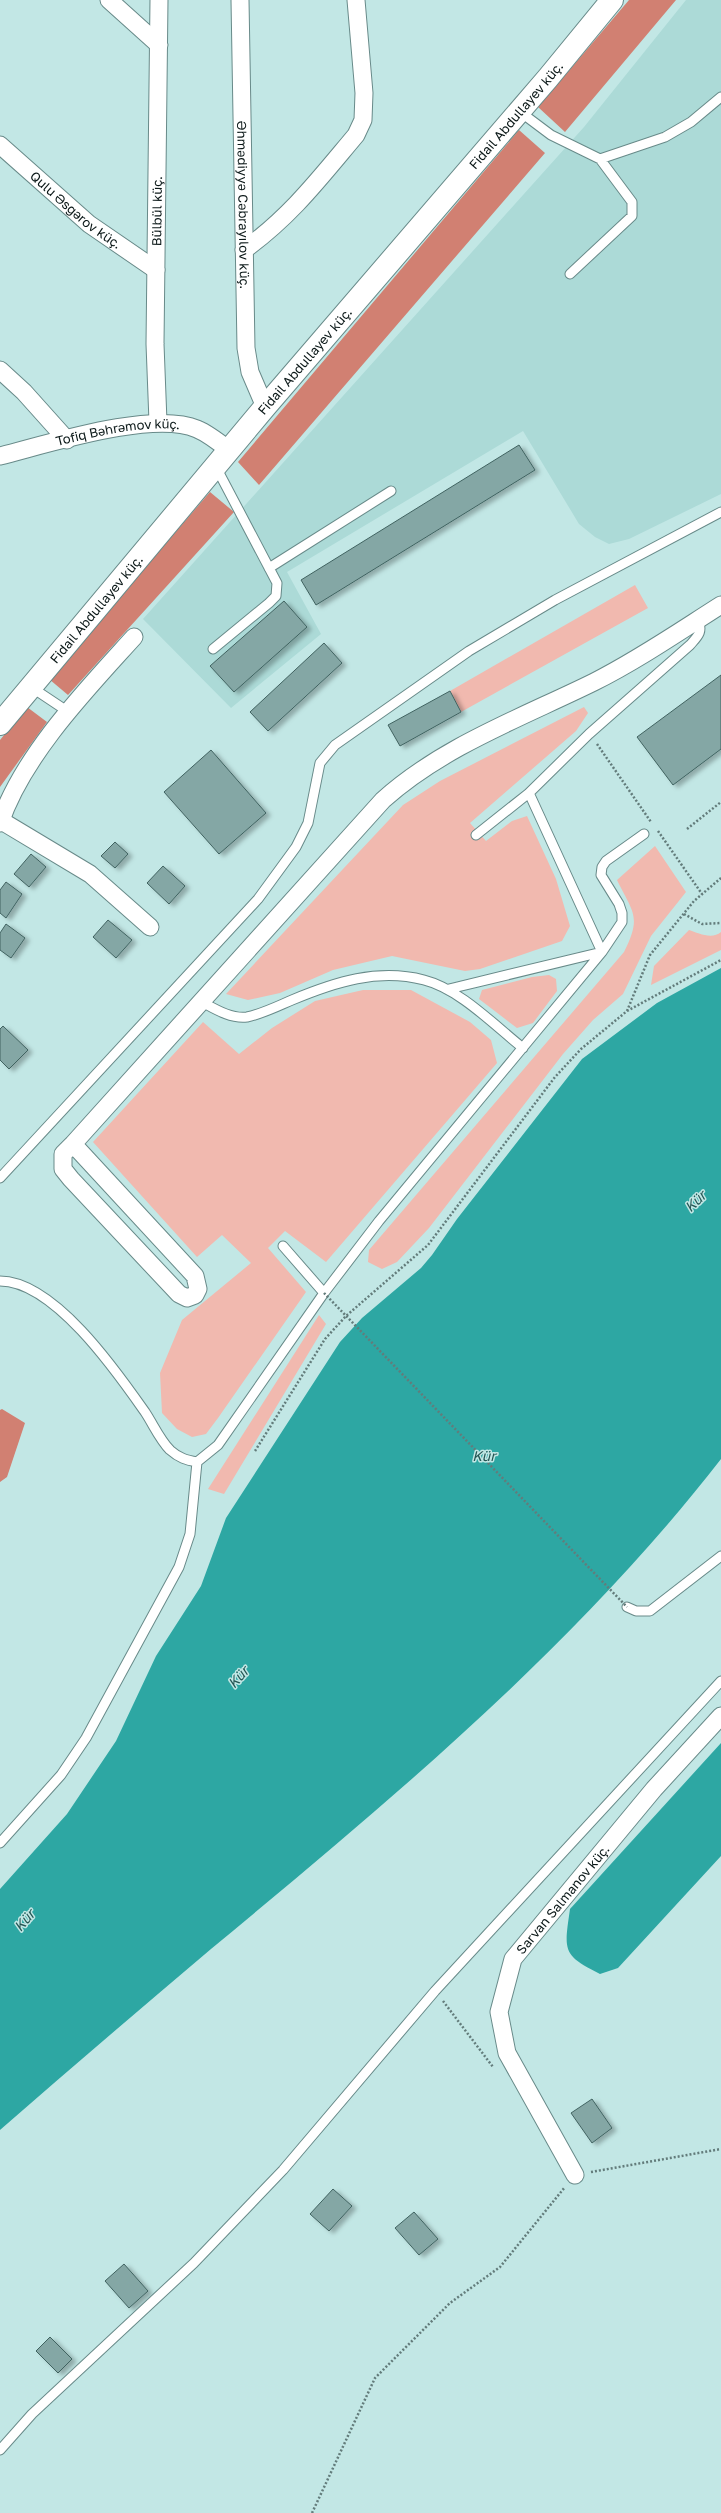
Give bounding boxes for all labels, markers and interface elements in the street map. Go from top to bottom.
street label: Fidail Abdullayev küç. [465,58,566,172]
street label: Əhmədiyyə Cəbrayılov küç. [234,121,253,289]
street label: Qulu Əsgərov küç. [27,168,125,252]
street label: Bülbül küç. [148,176,165,246]
street label: Fidail Abdullayev küç. [254,304,355,418]
street label: Tofiq Bəhrəmov küç. [54,415,181,449]
street label: Fidail Abdullayev küç. [46,551,146,666]
water label: Kür [681,1185,711,1215]
water label: Kür [472,1447,498,1464]
water label: Kür [224,1661,254,1691]
street label: Sarvan Salmanov küç. [513,1841,613,1957]
water label: Kür [10,1904,40,1934]

